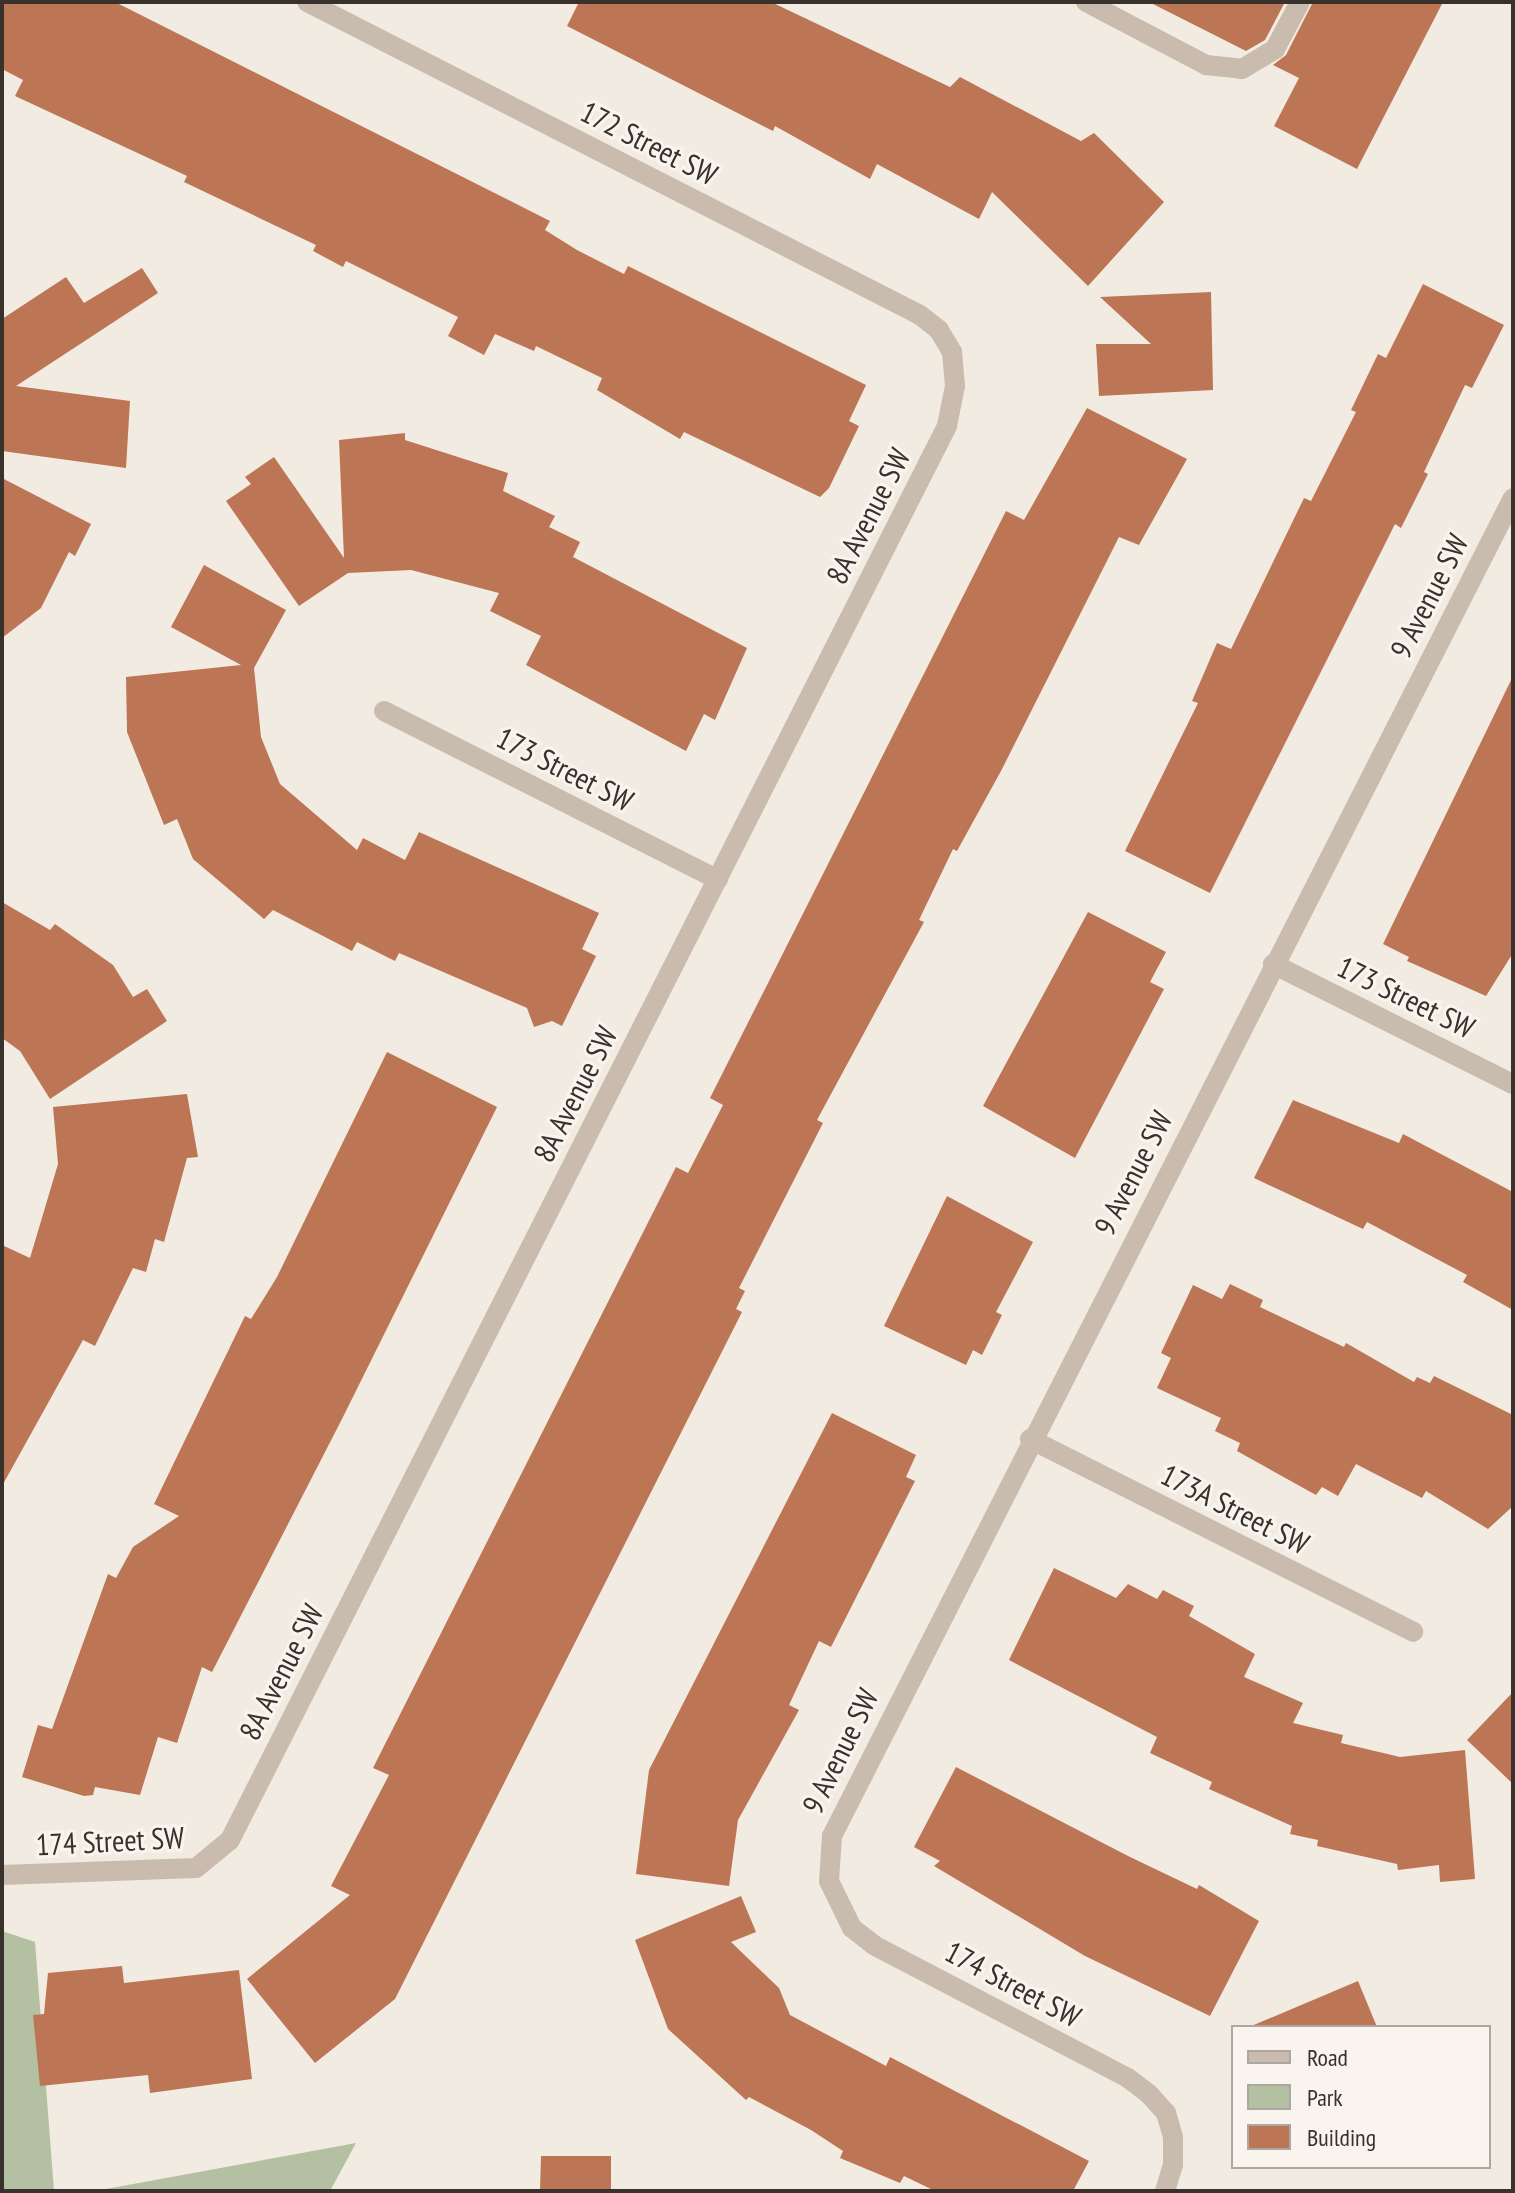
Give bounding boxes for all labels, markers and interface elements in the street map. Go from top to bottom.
street label: 172 Street SW [575,93,723,193]
street label: 8A Avenue SW [818,441,918,591]
street label: 9 Avenue SW [1382,528,1476,664]
street label: 173 Street SW [491,719,639,819]
street label: 173 Street SW [1331,948,1481,1046]
street label: 8A Avenue SW [525,1019,625,1169]
street label: 9 Avenue SW [1086,1105,1180,1241]
street label: 173A Street SW [1154,1456,1316,1562]
street label: 8A Avenue SW [231,1597,331,1747]
street label: 9 Avenue SW [794,1682,886,1820]
street label: 174 Street SW [35,1819,185,1863]
street label: 174 Street SW [939,1933,1087,2035]
legend [1231,2025,1491,2169]
text: Road [1307,2042,1348,2073]
text: Park [1307,2082,1343,2113]
text: Building [1307,2122,1376,2153]

